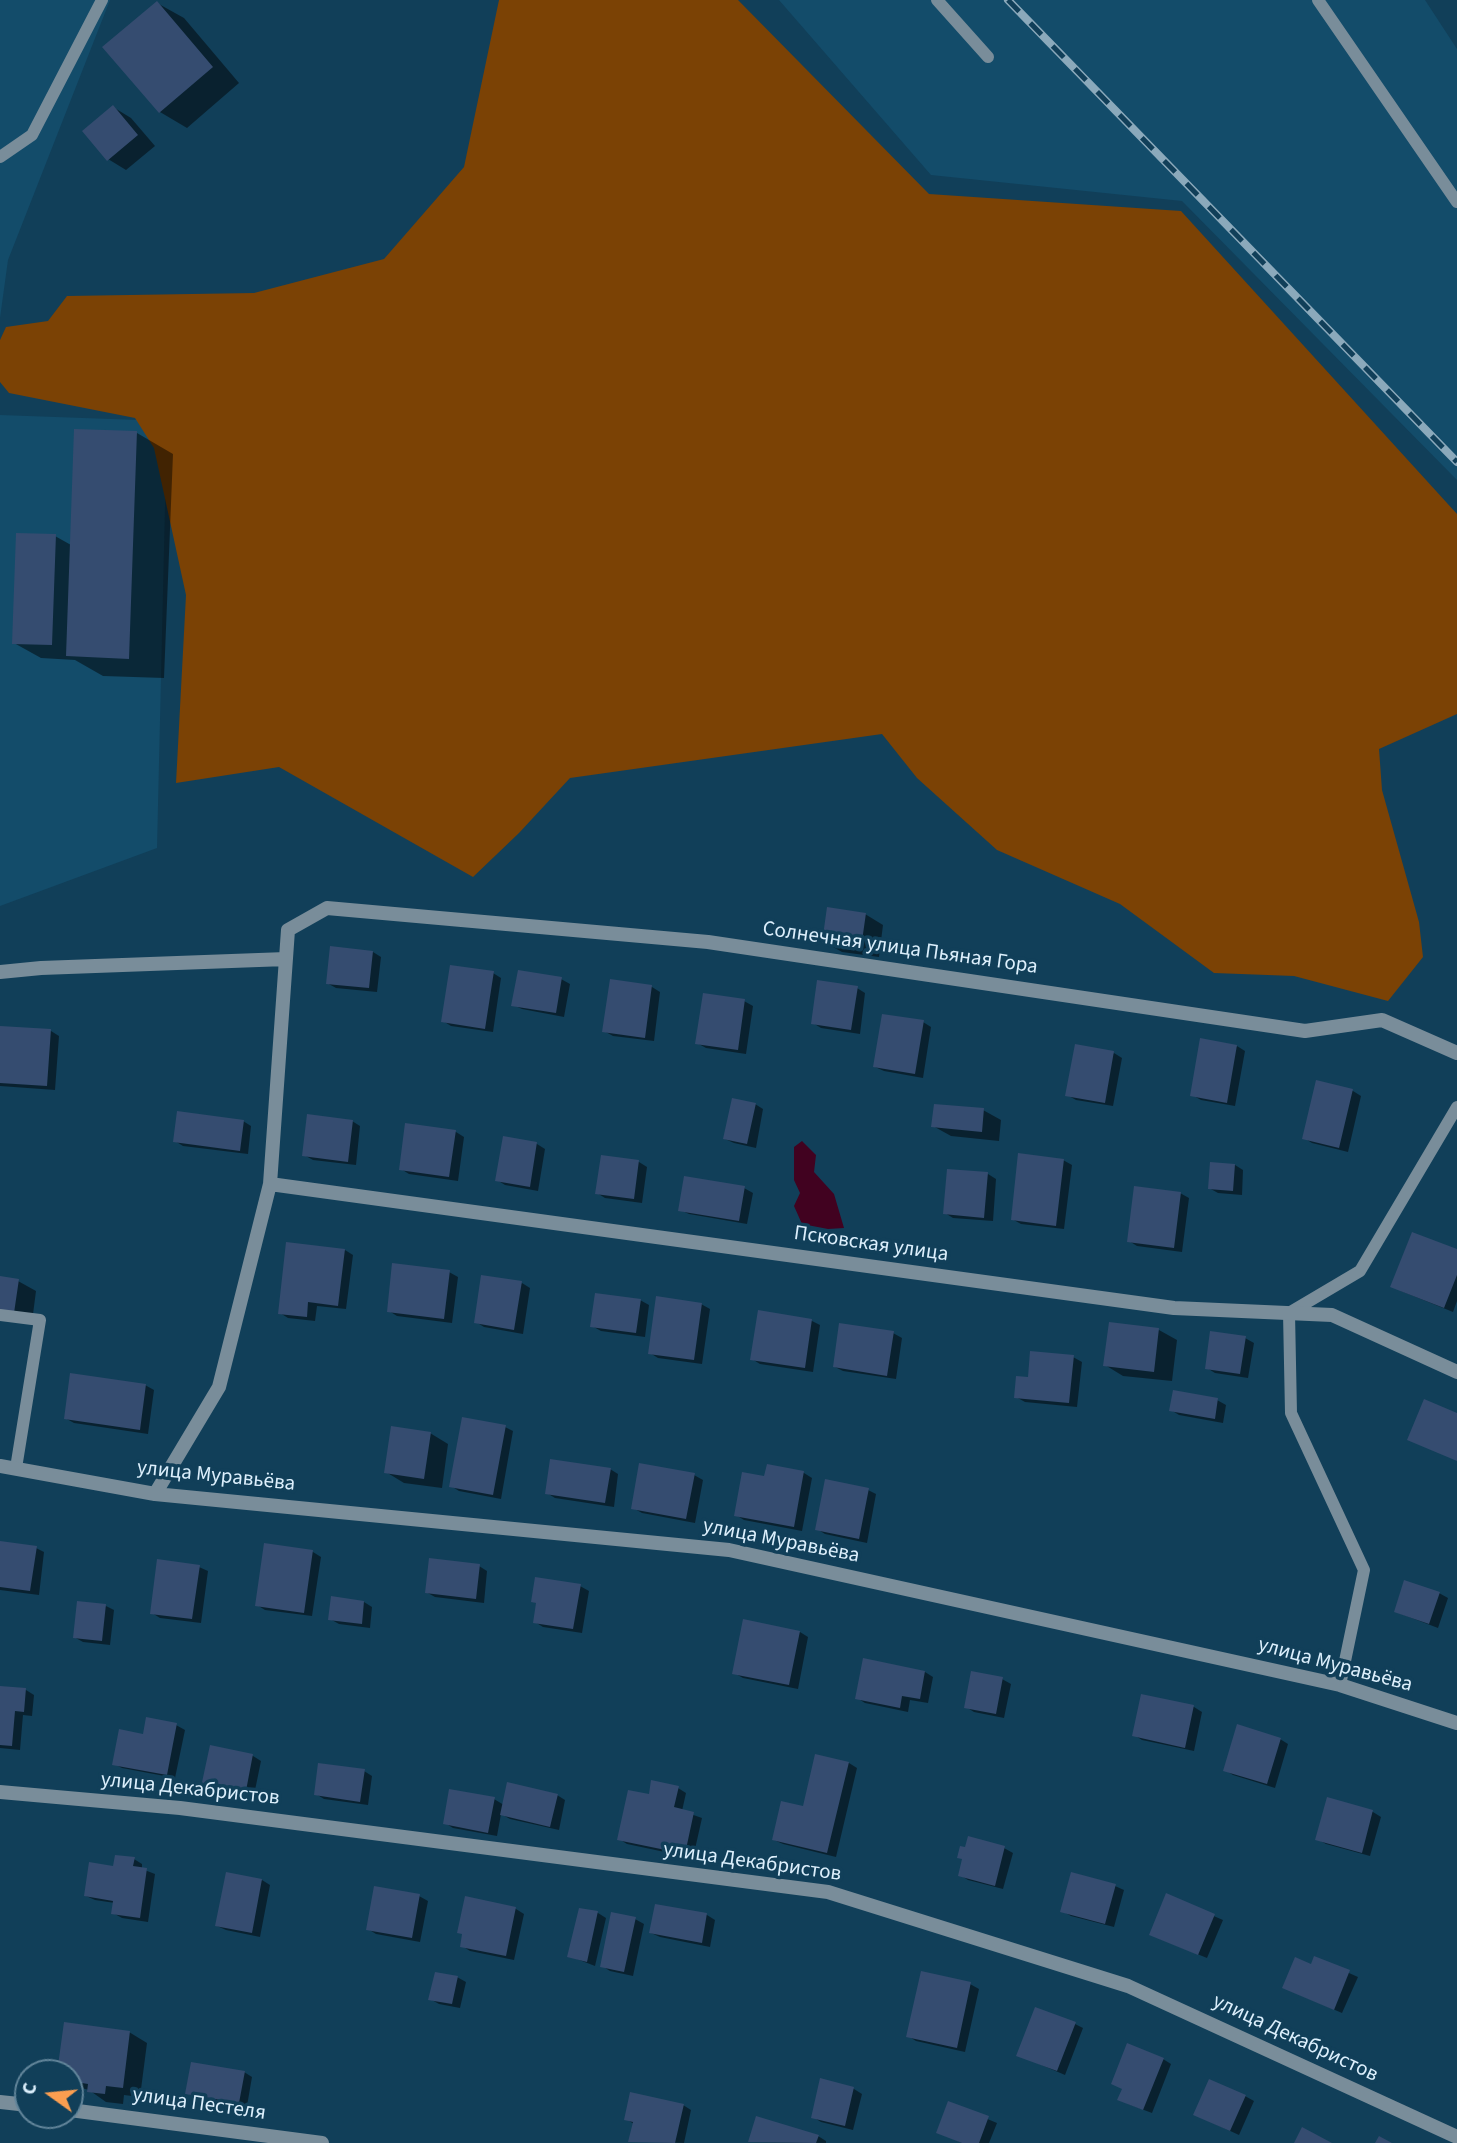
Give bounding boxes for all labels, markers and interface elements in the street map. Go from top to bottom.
street label: Солнечная улица Пьяная Гора [761,917,1039,981]
street label: Псковская улица [792,1222,950,1268]
street label: улица Муравьёва [136,1456,296,1498]
street label: улица Муравьёва [701,1514,861,1570]
street label: улица Муравьёва [1255,1633,1415,1699]
street label: улица Декабристов [99,1768,281,1812]
street label: улица Декабристов [661,1838,843,1888]
street label: улица Декабристов [1208,1990,1382,2088]
north arrow [14,2059,84,2129]
text: С [16,2080,45,2098]
street label: улица Пестеля [131,2083,267,2127]

